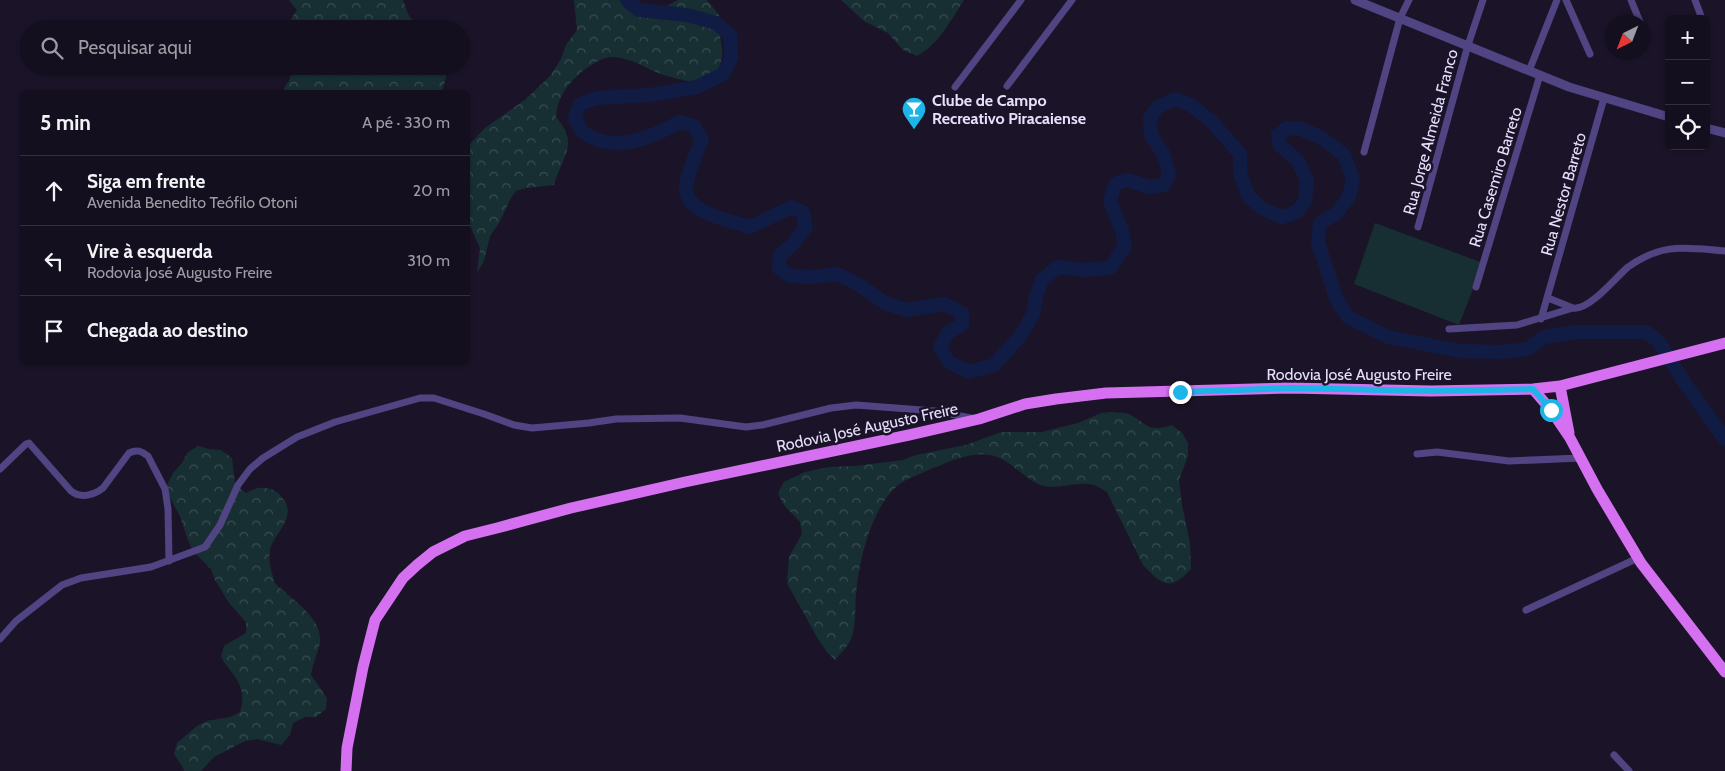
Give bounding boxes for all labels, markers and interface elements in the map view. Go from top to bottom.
north arrow [1605,15,1650,60]
map controls [1665,15,1710,150]
button: + [1665,15,1710,60]
search box [20,20,470,75]
icon: search [38,34,66,62]
text: Pesquisar aqui [78,36,192,59]
street label: Rua Jorge Almeida Franco [1399,47,1462,217]
button: − [1665,60,1710,105]
place label: Clube de Campo Recreativo Piracaiense [932,91,1086,128]
bar icon: Clube de Campo Recreativo Piracaiense [901,96,927,130]
street label: Rua Casemiro Barreto [1465,105,1526,250]
button: locate [1665,105,1710,150]
text: 5 min [40,110,91,135]
text: A pé · 330 m [362,113,450,132]
street label: Rua Nestor Barreto [1537,130,1590,258]
text: Siga em frente [87,170,205,193]
icon: ahead [40,177,68,205]
text: 20 m [413,181,450,200]
text: Avenida Benedito Teófilo Otoni [87,193,297,212]
text: Vire à esquerda [87,240,213,263]
icon: left [40,247,68,275]
text: 310 m [407,251,450,270]
text: Rodovia José Augusto Freire [87,263,272,282]
icon: arrive [40,317,68,345]
text: Chegada ao destino [87,319,248,342]
street label: Rodovia José Augusto Freire [1266,365,1452,384]
route end [1169,381,1192,404]
street label: Rodovia José Augusto Freire [775,399,960,456]
route start [1540,399,1563,422]

